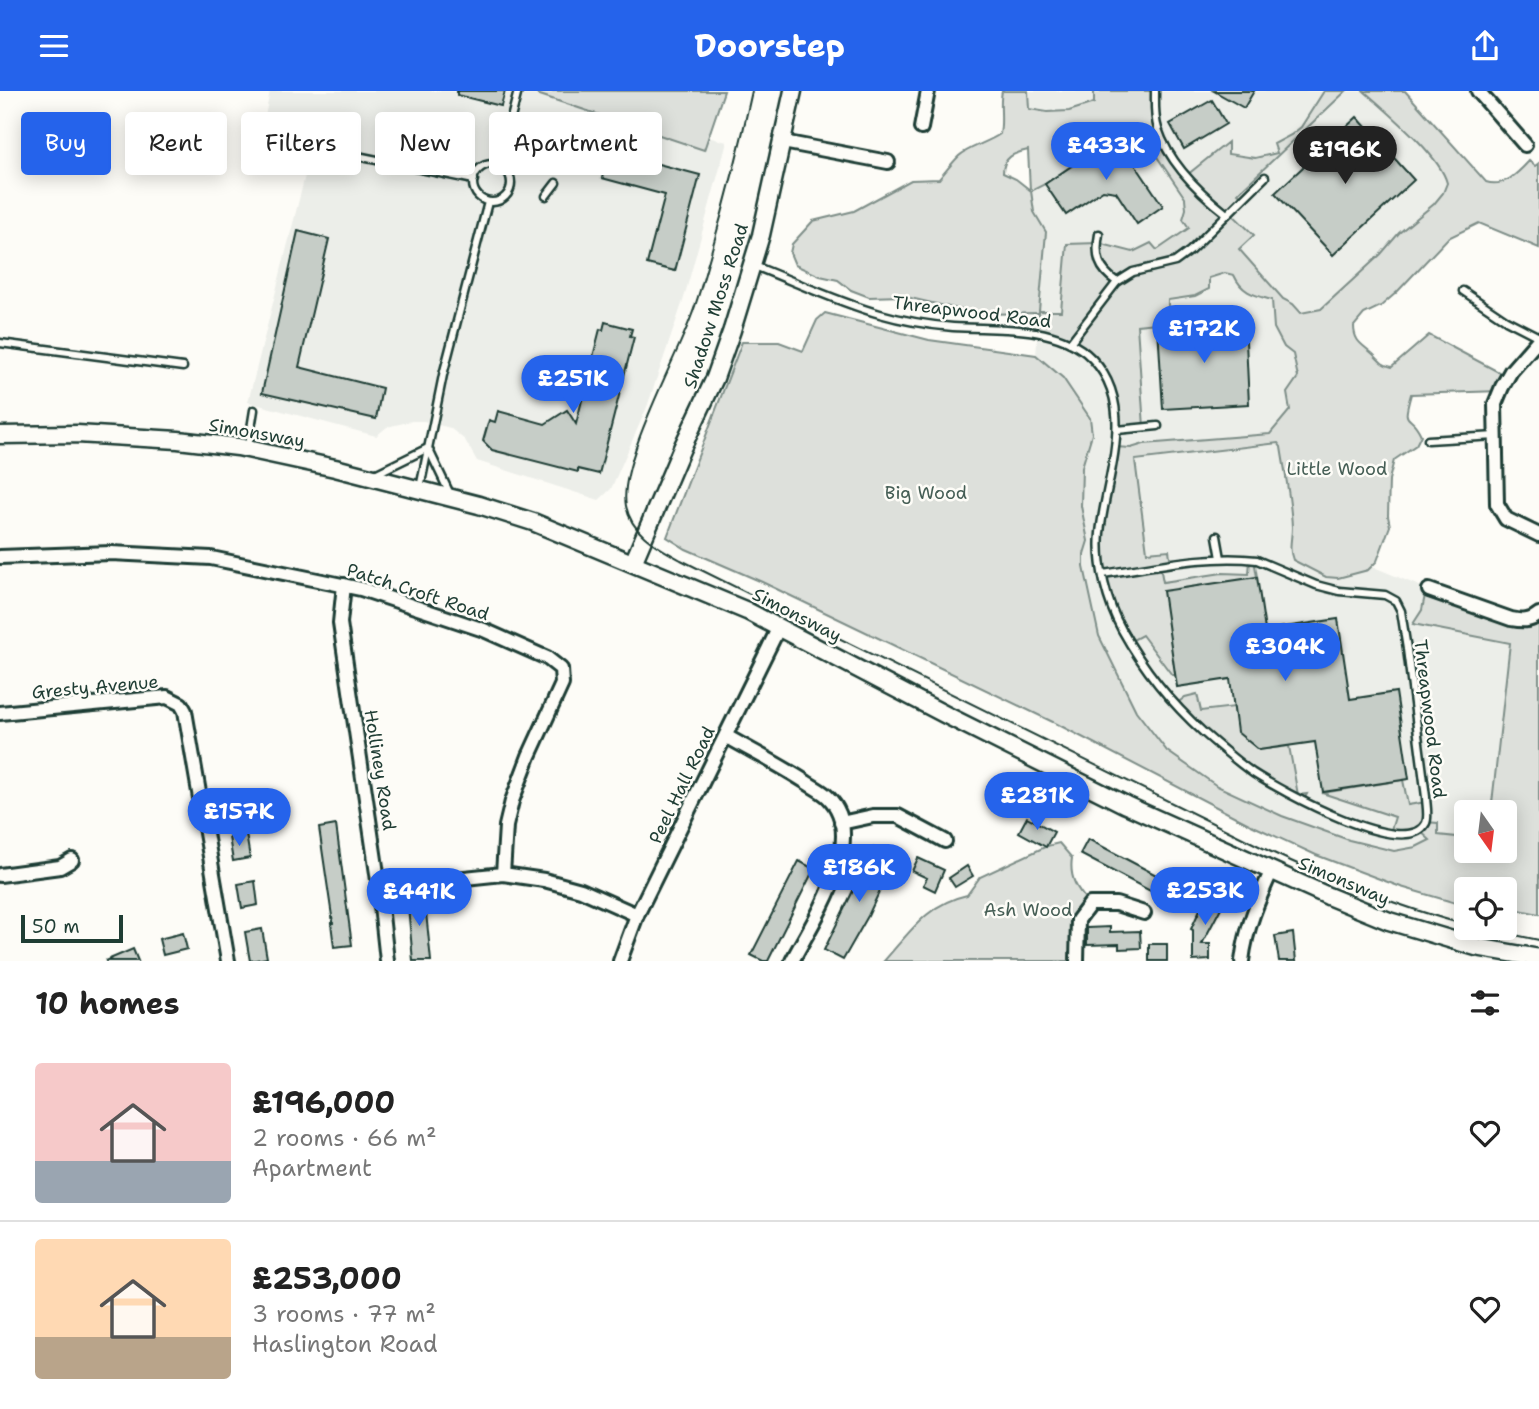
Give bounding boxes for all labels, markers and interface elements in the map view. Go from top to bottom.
text: Doorstep [694,24,845,67]
icon: menu [35,27,73,65]
icon: share [1466,27,1504,65]
chip: Buy [21,112,111,175]
chip: Rent [125,112,227,175]
chip: Filters [241,112,361,175]
chip: New [375,112,475,175]
chip: Apartment [489,112,662,175]
pin: £433K [1057,123,1155,182]
pin: £196K [1296,127,1394,186]
text: £433K [1067,130,1145,160]
text: £196K [1309,134,1381,164]
street label: Shadow Moss Road [678,220,754,392]
street label: Threapwood Road [891,290,1053,334]
pin: £172K [1155,306,1253,365]
text: £172K [1168,313,1240,343]
pin: £251K [524,355,622,415]
text: £251K [537,363,609,393]
street label: Simonsway [207,413,307,453]
park label: Little Wood [1287,457,1387,481]
park label: Big Wood [885,481,967,505]
street label: Patch Croft Road [344,558,492,626]
street label: Simonsway [748,582,846,648]
pin: £304K [1236,623,1334,683]
text: £304K [1245,631,1325,661]
street label: Threapwood Road [1408,638,1452,800]
street label: Gresty Avenue [31,670,159,704]
street label: Holliney Road [359,708,401,832]
street label: Peel Hall Road [643,722,721,848]
pin: £281K [988,773,1086,832]
text: £281K [1000,780,1074,810]
pin: £157K [190,789,288,848]
text: £157K [204,796,274,826]
north arrow [1454,800,1517,863]
map controls [1454,800,1517,940]
pin: £186K [810,845,908,904]
street label: Simonsway [1295,851,1393,911]
text: £186K [823,852,895,882]
pin: £253K [1156,867,1254,927]
pin: £441K [370,869,468,928]
text: £253K [1166,875,1244,905]
text: £441K [383,876,455,906]
button: locate [1454,877,1517,940]
park label: Ash Wood [984,898,1072,922]
scale bar [21,912,122,944]
text: 50 m [32,914,80,939]
text: 10 homes [35,983,180,1024]
icon: filters [1466,984,1504,1022]
text: £196,000 [252,1082,395,1123]
icon: home [91,1091,175,1175]
icon: heart [1466,1114,1504,1152]
text: 2 rooms · 66 m² [252,1123,437,1153]
text: Apartment [252,1153,372,1183]
text: £253,000 [252,1258,402,1299]
icon: home [91,1267,175,1351]
icon: heart [1466,1290,1504,1328]
text: 3 rooms · 77 m² [252,1299,436,1329]
text: Haslington Road [252,1329,438,1359]

